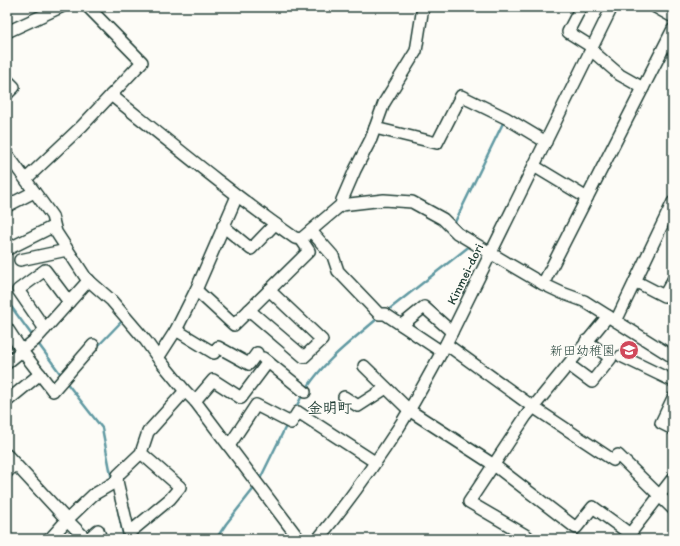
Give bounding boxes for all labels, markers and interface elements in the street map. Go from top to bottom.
street label: Kinmei-dori [444,241,486,307]
school or university icon: 新田幼稚園 [618,339,640,361]
place label: 新田幼稚園 [550,343,615,358]
district label: 金明町 [307,399,353,417]

